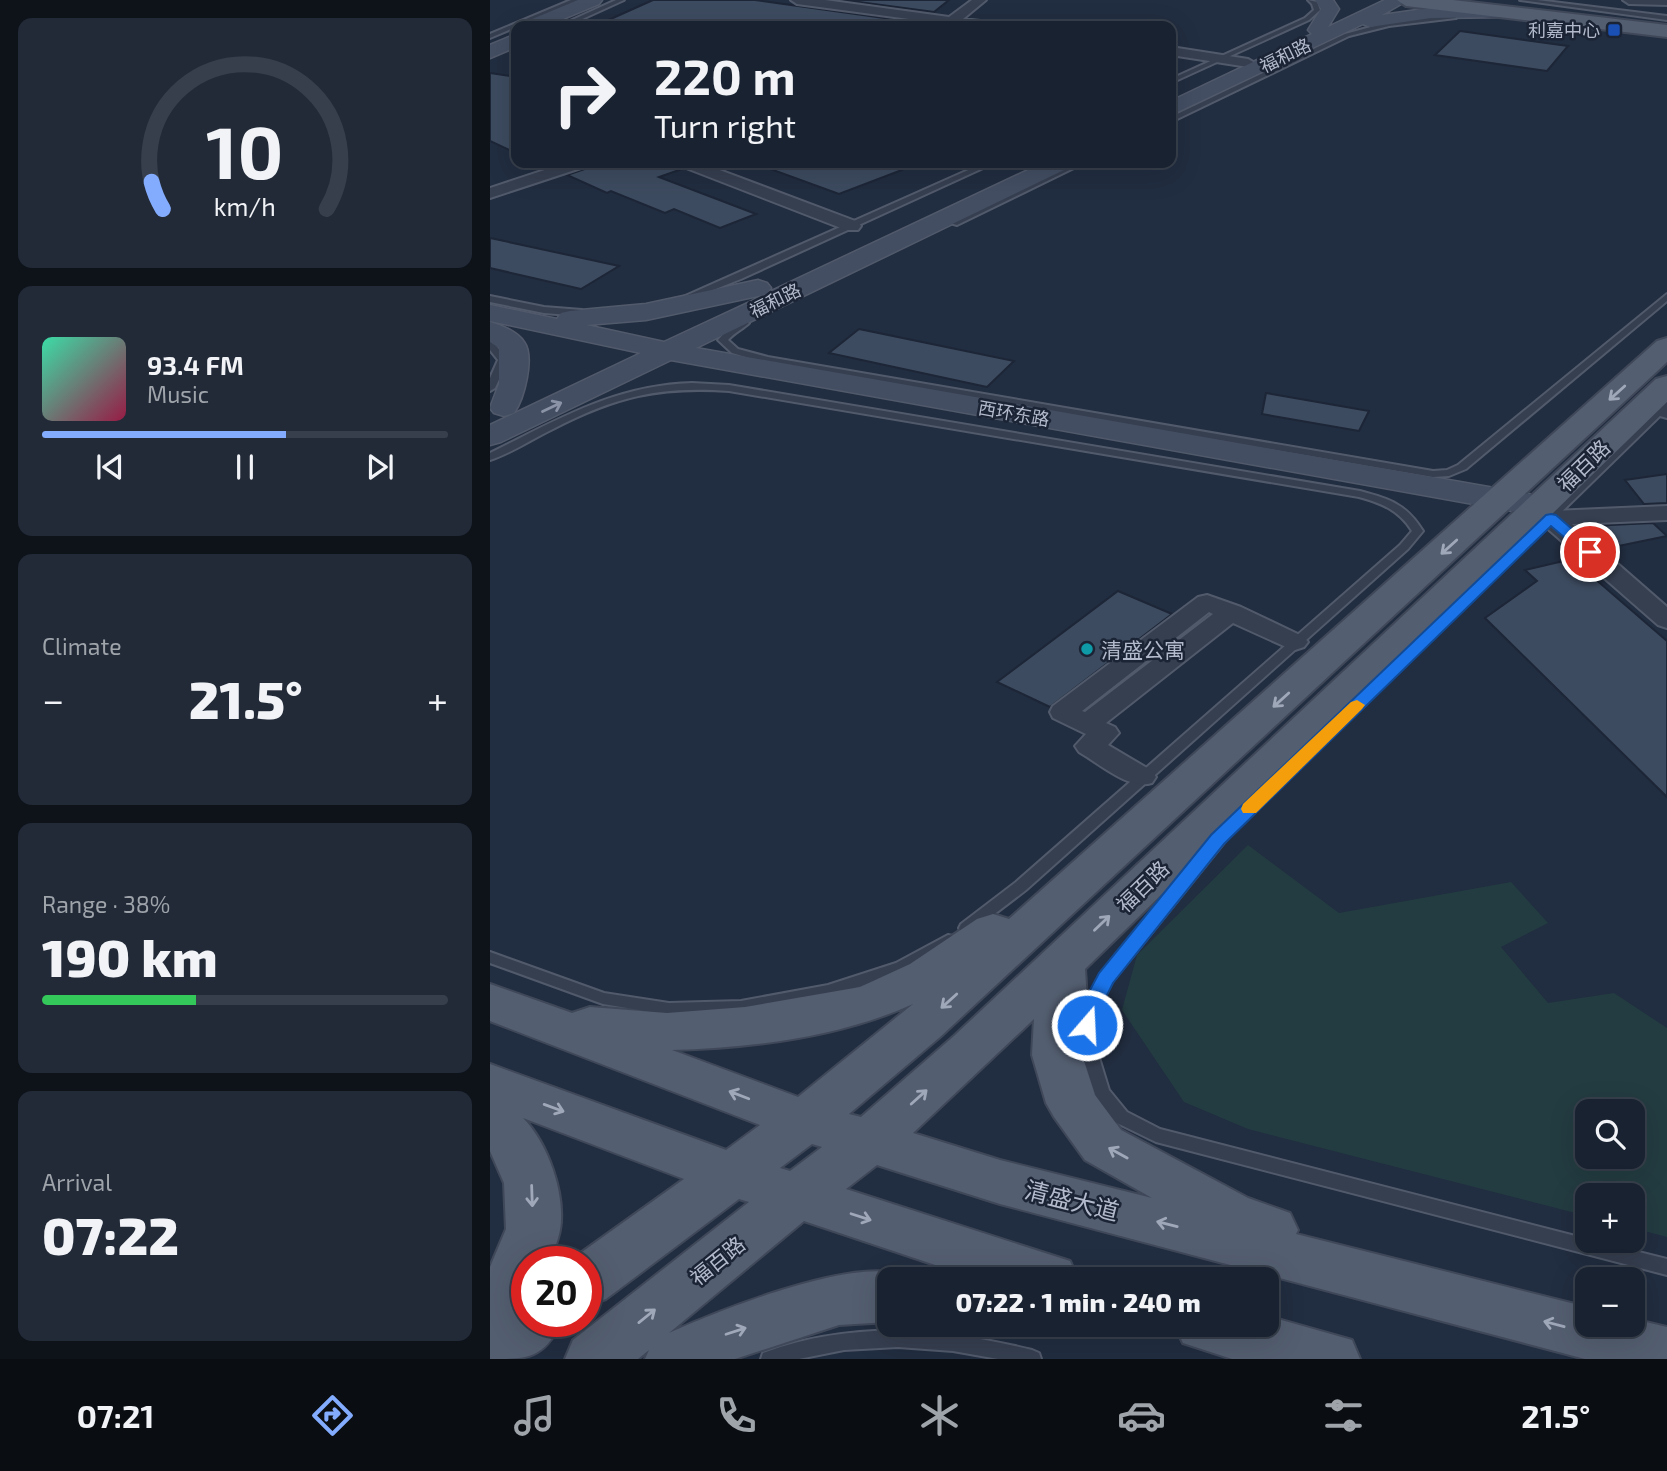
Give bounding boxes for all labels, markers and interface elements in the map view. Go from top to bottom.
place label: 利嘉中心 [1528,19,1600,41]
marker: 利嘉中心 [1606,22,1622,38]
street label: 福和路 [1256,33,1314,77]
text: 220 m [654,46,796,105]
icon: right [539,49,630,140]
text: 10 [206,106,284,194]
text: Turn right [654,106,796,144]
text: km/h [214,191,276,221]
street label: 福和路 [746,278,804,322]
text: 93.4 FM [147,349,244,380]
text: Music [147,380,209,408]
one-way arrow [1608,385,1626,401]
street label: 西环东路 [977,396,1051,430]
one-way arrow [541,400,562,413]
street label: 福百路 [1552,434,1614,496]
icon: previous [91,448,129,486]
icon: pause [226,448,264,486]
icon: next [361,448,399,486]
pin [1560,522,1620,582]
icon: arrive [1571,533,1609,571]
one-way arrow [1441,538,1458,555]
text: Climate [42,632,122,660]
place label: 清盛公寓 [1101,637,1185,662]
marker: 清盛公寓 [1079,641,1095,657]
text: 21.5° [189,667,303,729]
text: − [42,676,64,722]
text: + [427,676,448,722]
one-way arrow [1273,691,1290,708]
street label: 福百路 [1111,855,1173,917]
text: Range · 38% [42,890,170,918]
one-way arrow [1094,915,1111,932]
text: 190 km [42,925,218,987]
position arrow [1050,988,1124,1062]
one-way arrow [940,993,958,1009]
one-way arrow [728,1088,750,1101]
one-way arrow [910,1089,928,1105]
map controls [1575,1099,1645,1337]
button: search [1575,1099,1645,1169]
one-way arrow [542,1103,564,1116]
one-way arrow [1108,1146,1129,1160]
text: Arrival [42,1168,112,1196]
street label: 清盛大道 [1022,1174,1122,1226]
button: + [1575,1183,1645,1253]
one-way arrow [525,1185,538,1208]
text: 07:22 [42,1203,179,1265]
one-way arrow [849,1212,871,1224]
one-way arrow [1156,1217,1179,1230]
street label: 福百路 [685,1230,749,1290]
speed limit sign: 20 [511,1246,602,1337]
button: − [1575,1267,1645,1337]
text: 07:22 · 1 min · 240 m [955,1286,1201,1317]
one-way arrow [638,1309,656,1324]
one-way arrow [1543,1317,1565,1330]
one-way arrow [725,1324,747,1337]
icon: directions [308,1391,357,1440]
icon: music [510,1391,559,1440]
icon: phone [712,1391,761,1440]
icon: climate [915,1391,964,1440]
icon: car [1117,1391,1166,1440]
icon: filters [1319,1391,1368,1440]
text: 07:21 [77,1396,154,1434]
text: 21.5° [1521,1396,1590,1434]

